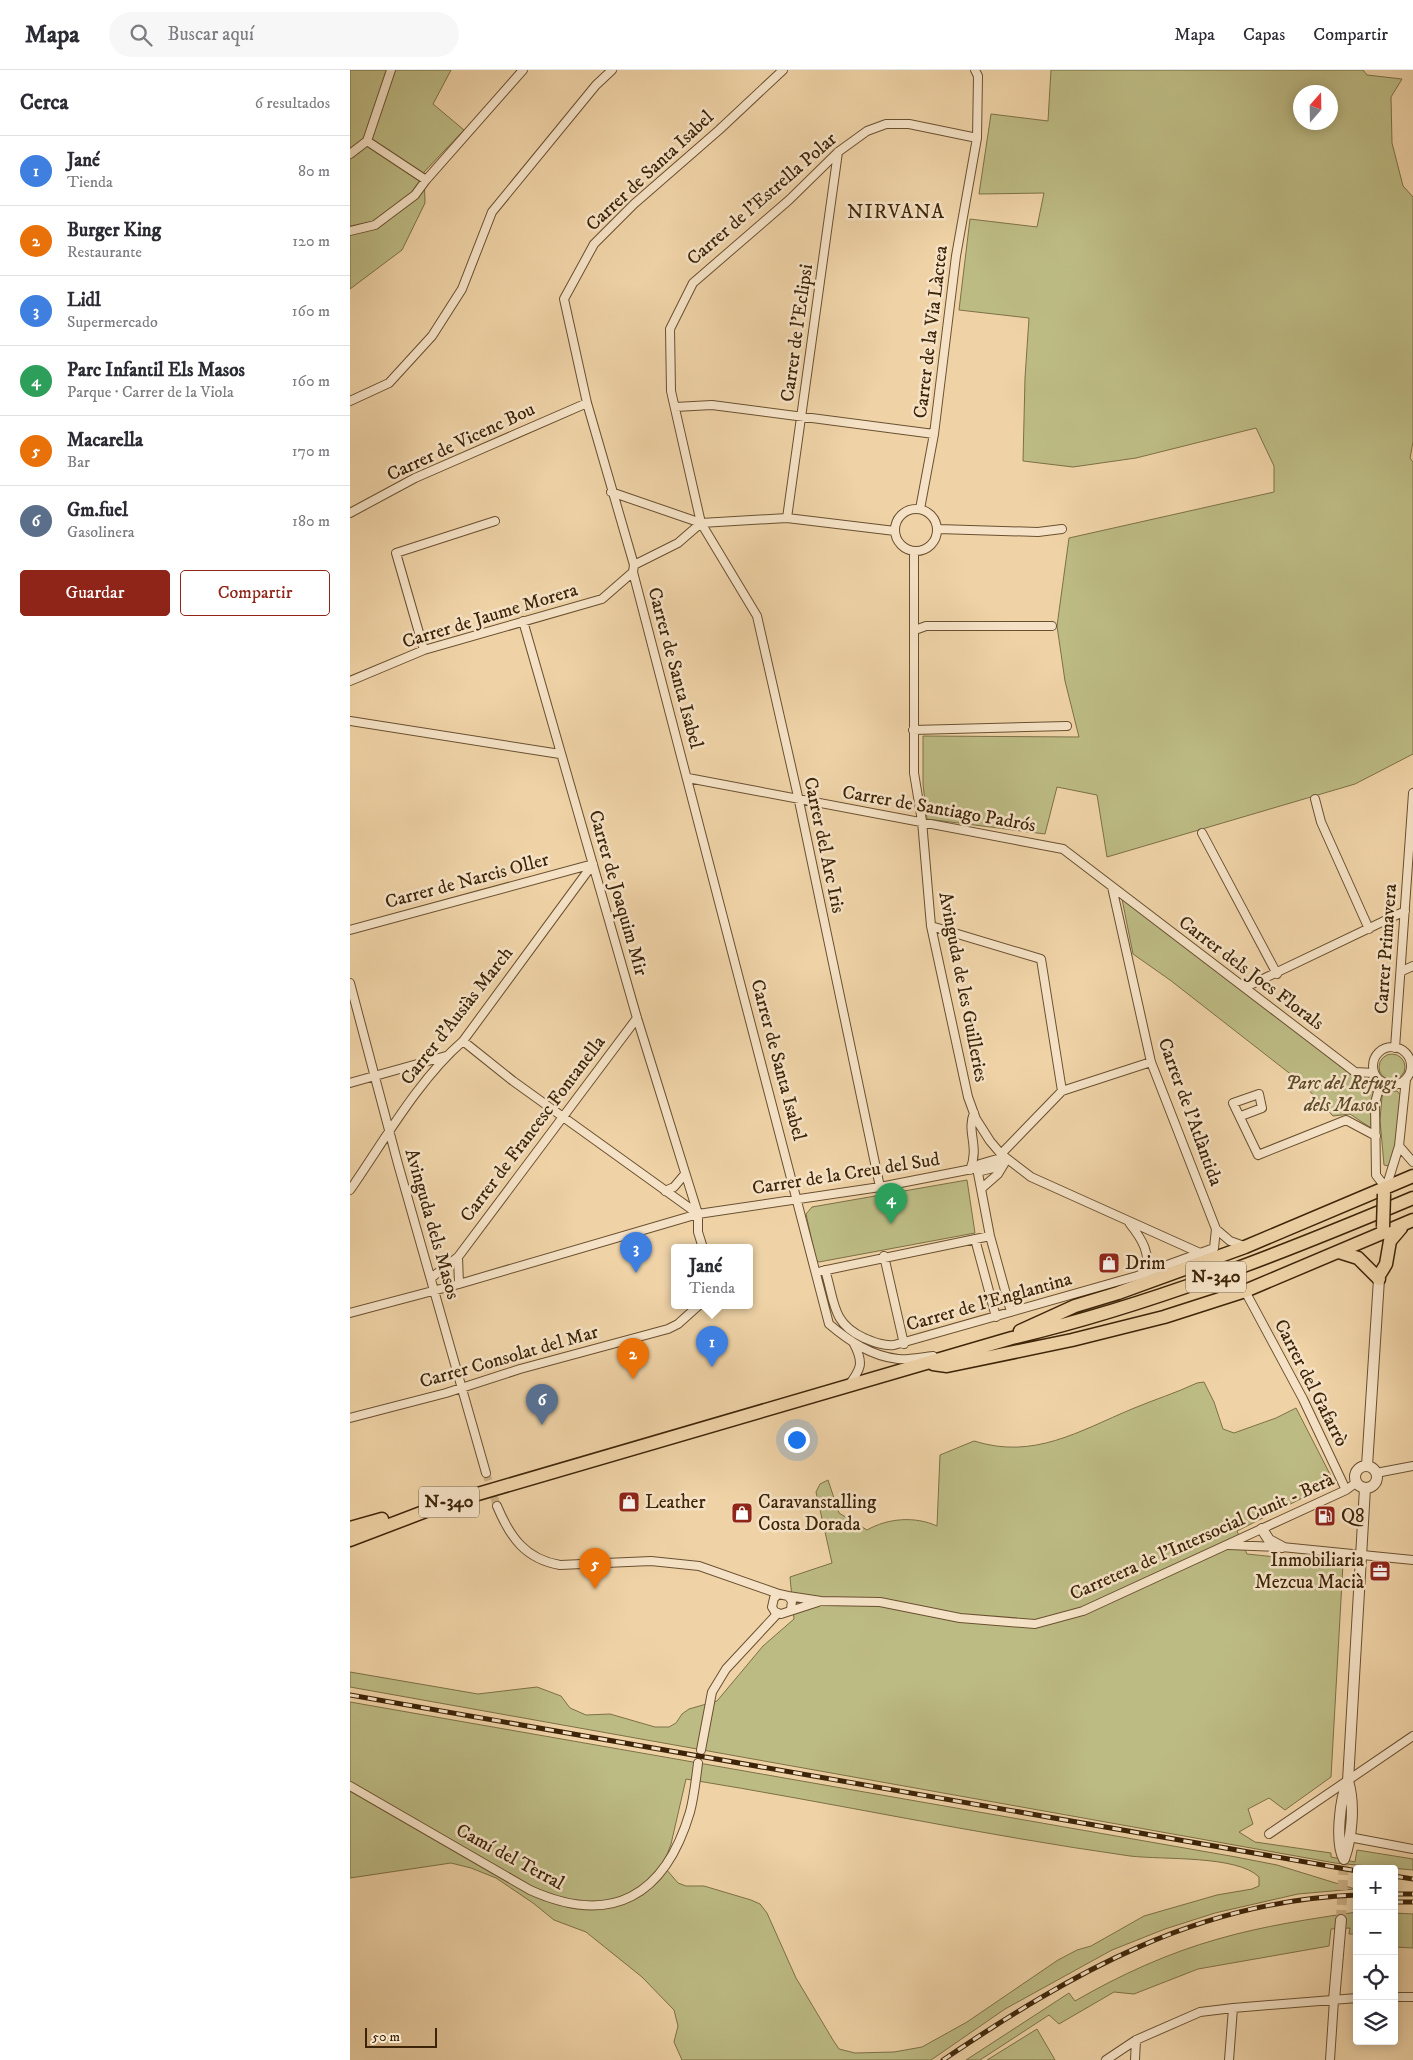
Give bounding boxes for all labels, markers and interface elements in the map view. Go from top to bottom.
search box [109,12,459,57]
text: Mapa [25,20,79,50]
icon: search [127,21,155,49]
text: Buscar aquí [167,23,254,46]
text: Mapa [1174,24,1215,46]
text: Capas [1243,24,1285,46]
text: Compartir [1313,24,1388,46]
north arrow [1293,85,1338,130]
text: Cerca [20,90,68,116]
text: 6 resultados [255,93,330,113]
street label: Carrer de Santa Isabel [581,106,719,236]
street label: Carrer de l'Estrella Polar [682,128,842,270]
text: Jané [67,149,100,172]
text: 1 [33,161,39,181]
text: 80 m [298,161,330,181]
text: Tienda [67,172,113,192]
district label: NIRVANA [847,200,945,225]
text: Burger King [67,219,161,242]
text: 2 [32,231,40,251]
text: 120 m [292,231,330,251]
text: Restaurante [67,242,142,262]
street label: Carrer de la Via Làctea [909,244,953,420]
street label: Carrer de l'Eclipsi [776,263,818,403]
text: Lidl [67,289,101,312]
text: 3 [33,301,39,321]
text: 160 m [292,301,330,321]
text: Supermercado [67,312,158,332]
text: Parc Infantil Els Masos [67,359,245,382]
text: 4 [31,371,41,391]
text: 160 m [292,371,330,391]
text: Parque · Carrer de la Viola [67,382,234,402]
street label: Carrer de Vicenc Bou [383,398,539,486]
text: Macarella [67,429,143,452]
text: 5 [32,441,40,461]
text: 170 m [292,441,330,461]
text: Bar [67,452,90,472]
text: Gm.fuel [67,499,128,522]
text: 6 [32,511,40,531]
text: 180 m [292,511,330,531]
text: Gasolinera [67,522,135,542]
button: Guardar [20,570,170,616]
button: Compartir [180,570,330,616]
street label: Carrer de Jaume Morera [400,578,580,654]
street label: Carrer de Santa Isabel [642,585,708,751]
street label: Carrer del Arc Iris [798,775,850,915]
street label: Carrer de Santiago Padrós [840,781,1038,837]
street label: Carrer de Joaquim Mir [582,808,653,979]
street label: Carrer de Narcis Oller [383,848,551,914]
street label: Carrer Primavera [1370,883,1402,1015]
street label: Avinguda de les Guilleries [933,890,993,1084]
street label: Carrer dels Jocs Florals [1174,911,1328,1035]
street label: Carrer d'Ausiàs March [396,942,518,1090]
street label: Carrer de Santa Isabel [745,977,811,1143]
street label: Carrer de Francesc Fontanella [455,1031,611,1227]
street label: Carrer de l'Atlàntida [1153,1035,1227,1189]
park label: Parc del Refugi dels Masos [1286,1072,1397,1117]
street label: Avinguda dels Masos [399,1146,465,1302]
street label: Carrer de la Creu del Sud [751,1148,942,1200]
pin: 4 [875,1183,907,1224]
pin: 3 [620,1232,652,1273]
popup [671,1244,753,1309]
shop icon: Drim [1097,1251,1121,1275]
place label: Drim [1125,1252,1165,1275]
text: Jané [689,1255,722,1278]
road number: N-340 [1186,1262,1246,1292]
street label: Carrer de l'Englantina [904,1267,1074,1337]
text: Tienda [689,1278,735,1298]
street label: Carrer del Gafarrò [1269,1315,1353,1451]
street label: Carrer Consolat del Mar [417,1320,601,1394]
pin: 1 [696,1326,728,1367]
pin: 2 [617,1338,649,1379]
pin: 6 [526,1384,558,1425]
your location [784,1427,810,1453]
street label: Carretera de l'Intersocial Cunit - Berà [1066,1468,1338,1606]
road number: N-340 [419,1486,479,1518]
shop icon: Leather [617,1490,641,1514]
place label: Leather [645,1491,706,1514]
place label: Caravanstalling Costa Dorada [758,1491,877,1536]
shop icon: Caravanstalling Costa Dorada [730,1501,754,1525]
fuel station icon: Q8 [1313,1504,1337,1528]
place label: Q8 [1341,1505,1365,1528]
pin: 5 [579,1548,611,1589]
place label: Inmobiliaria Mezcua Macià [1255,1549,1364,1594]
office icon: Inmobiliaria Mezcua Macià [1368,1559,1392,1583]
street label: Camí del Terral [452,1819,568,1895]
map controls [1353,1865,1398,2045]
button: + [1353,1865,1398,1910]
button: − [1353,1910,1398,1955]
button: locate [1353,1955,1398,2000]
button: layers [1353,2000,1398,2045]
scale bar [365,2025,438,2048]
text: 50 m [372,2028,400,2046]

